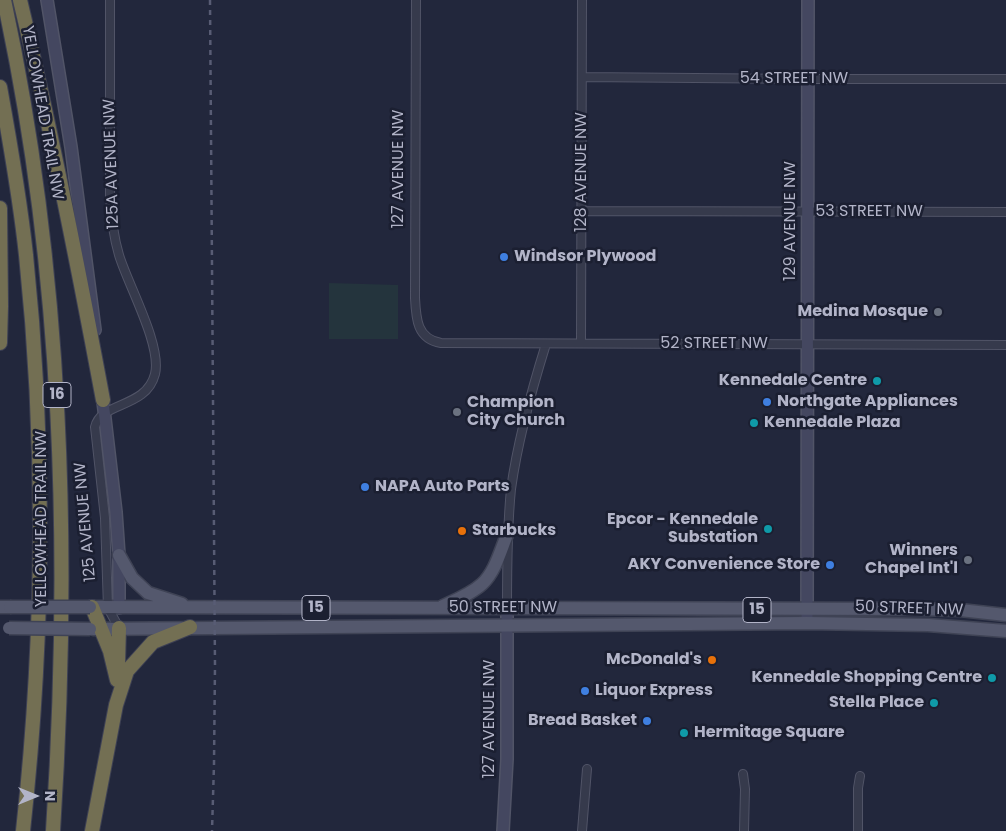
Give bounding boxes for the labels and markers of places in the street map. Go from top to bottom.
place label: Windsor Plywood [514,247,656,267]
marker: Windsor Plywood [498,251,510,263]
place label: Medina Mosque [798,302,928,322]
marker: Medina Mosque [932,306,944,318]
place label: Kennedale Centre [719,371,867,391]
marker: Kennedale Centre [871,375,883,387]
place label: Northgate Appliances [777,392,958,412]
place label: Champion City Church [467,393,565,431]
marker: Northgate Appliances [761,396,773,408]
marker: Champion City Church [451,406,463,418]
place label: Kennedale Plaza [764,413,900,433]
marker: Kennedale Plaza [748,417,760,429]
place label: NAPA Auto Parts [375,477,510,497]
marker: NAPA Auto Parts [359,481,371,493]
place label: Epcor - Kennedale Substation [607,510,758,548]
place label: Starbucks [472,521,556,541]
marker: Epcor - Kennedale Substation [762,523,774,535]
marker: Starbucks [456,525,468,537]
place label: Winners Chapel Int'l [865,541,958,579]
marker: Winners Chapel Int'l [962,554,974,566]
place label: AKY Convenience Store [628,555,820,575]
marker: AKY Convenience Store [824,559,836,571]
place label: McDonald's [606,650,702,670]
marker: McDonald's [706,654,718,666]
place label: Kennedale Shopping Centre [752,668,982,688]
marker: Kennedale Shopping Centre [986,672,998,684]
place label: Liquor Express [595,681,713,701]
marker: Liquor Express [579,685,591,697]
place label: Stella Place [829,693,924,713]
marker: Stella Place [928,697,940,709]
place label: Bread Basket [528,711,637,731]
marker: Bread Basket [641,715,653,727]
place label: Hermitage Square [694,723,845,743]
marker: Hermitage Square [678,727,690,739]

